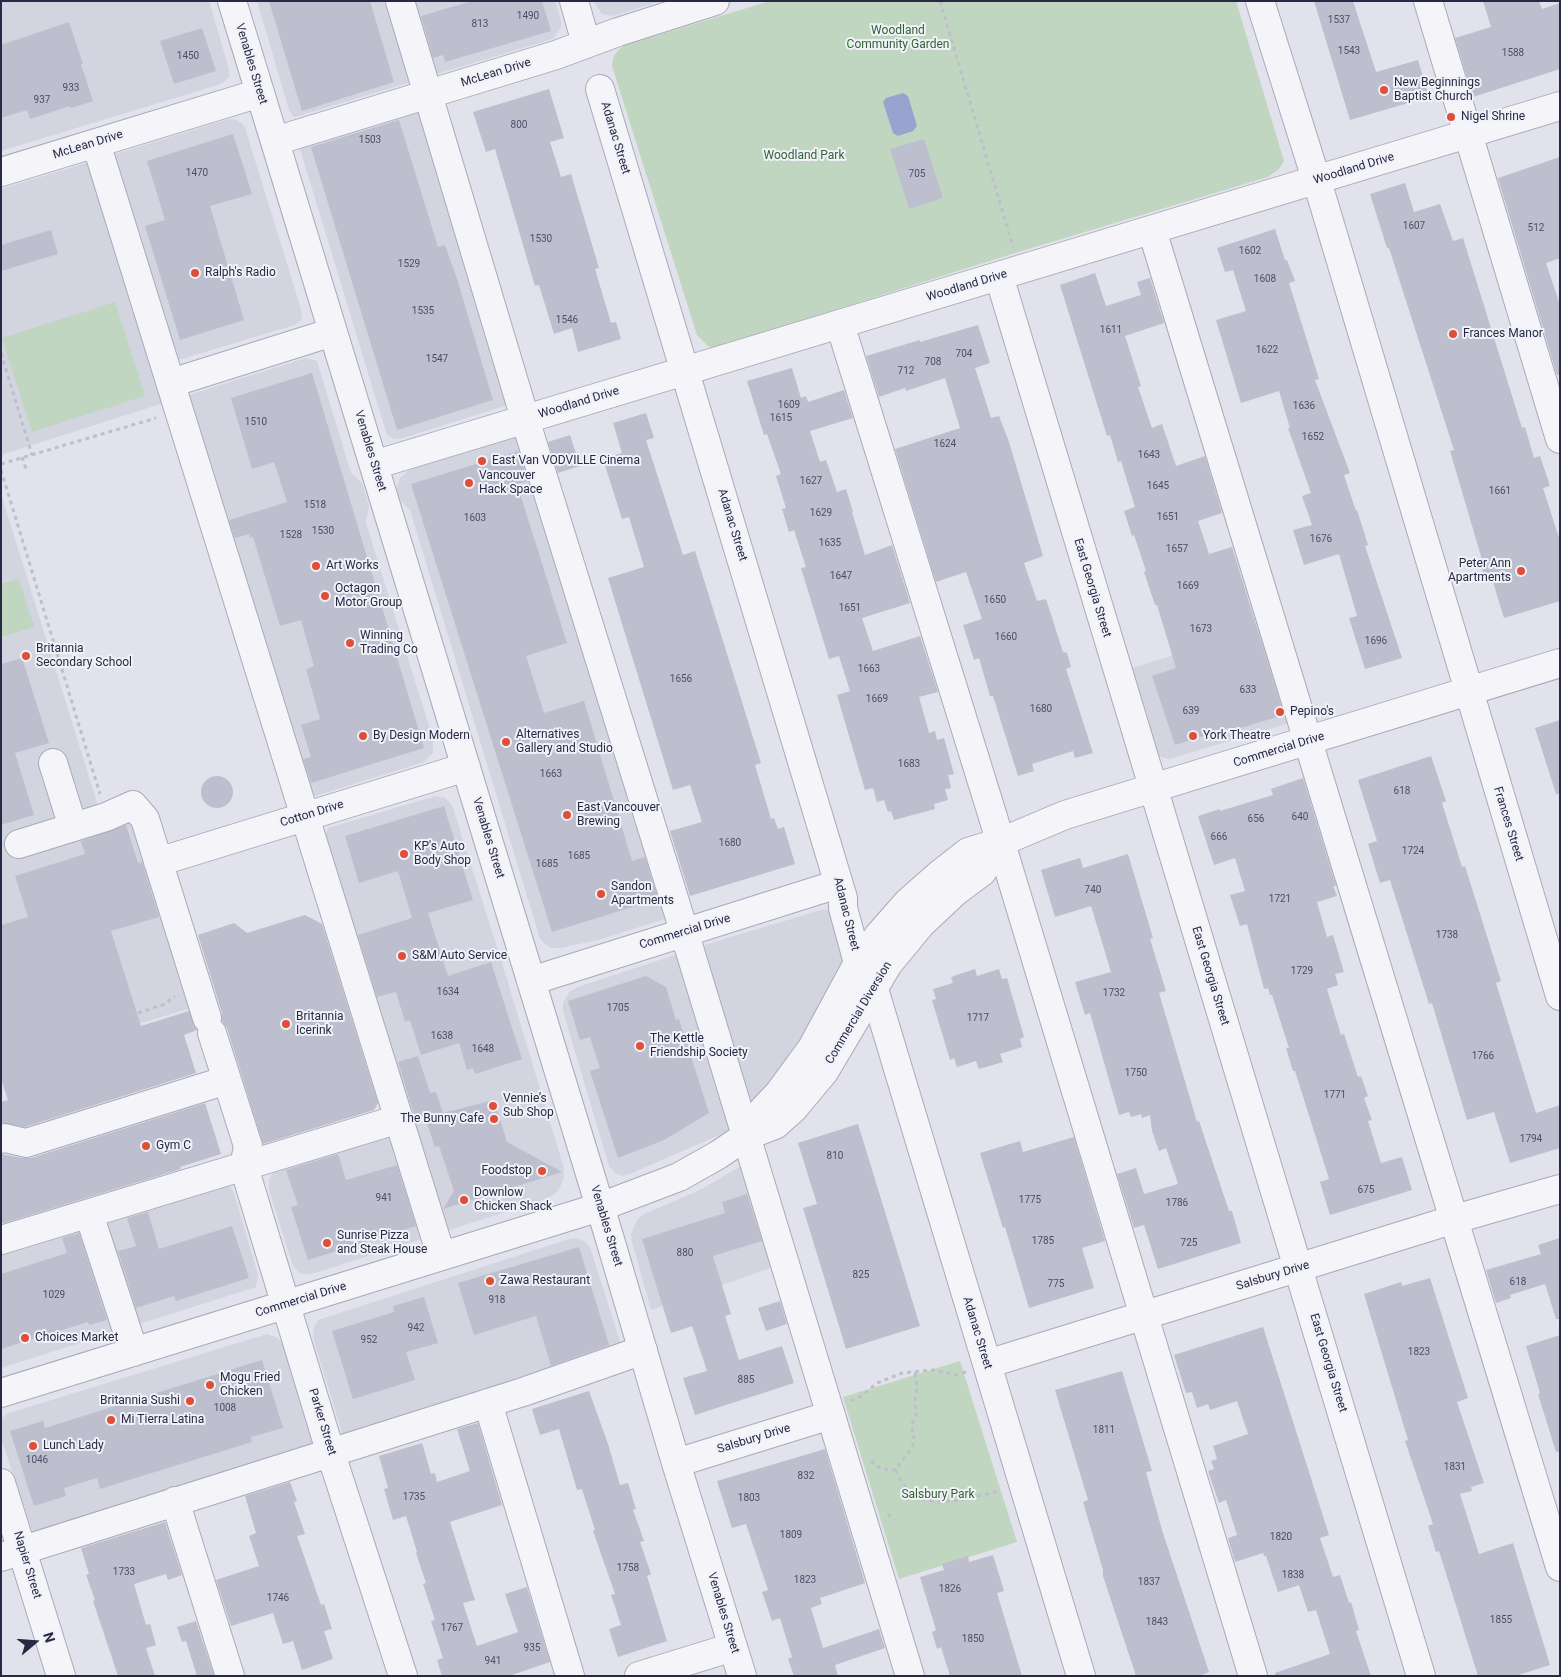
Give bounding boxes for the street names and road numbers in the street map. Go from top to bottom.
street label: Venables Street [232,22,270,106]
street label: McLean Drive [459,55,533,91]
street label: Adanac Street [597,100,633,176]
street label: McLean Drive [51,127,125,163]
street label: Woodland Drive [1312,150,1396,188]
street label: Woodland Drive [925,267,1009,305]
street label: Woodland Drive [537,384,621,422]
street label: Venables Street [351,409,389,493]
street label: Adanac Street [714,487,750,563]
street label: East Georgia Street [1070,537,1114,639]
street label: Commercial Drive [1232,729,1326,771]
street label: Frances Street [1490,785,1526,863]
street label: Venables Street [469,796,507,880]
street label: Cotton Drive [278,797,346,831]
street label: Adanac Street [830,876,862,952]
street label: Commercial Drive [638,911,732,953]
street label: East Georgia Street [1188,925,1232,1027]
street label: Commercial Diversion [823,959,895,1067]
street label: Venables Street [587,1184,625,1268]
street label: Salsbury Drive [1235,1258,1311,1294]
street label: Commercial Drive [254,1279,348,1321]
street label: Adanac Street [959,1295,995,1371]
street label: East Georgia Street [1306,1312,1350,1414]
street label: Parker Street [305,1387,339,1457]
street label: Salsbury Drive [716,1421,792,1457]
street label: Napier Street [10,1530,44,1600]
street label: Venables Street [704,1571,742,1655]

